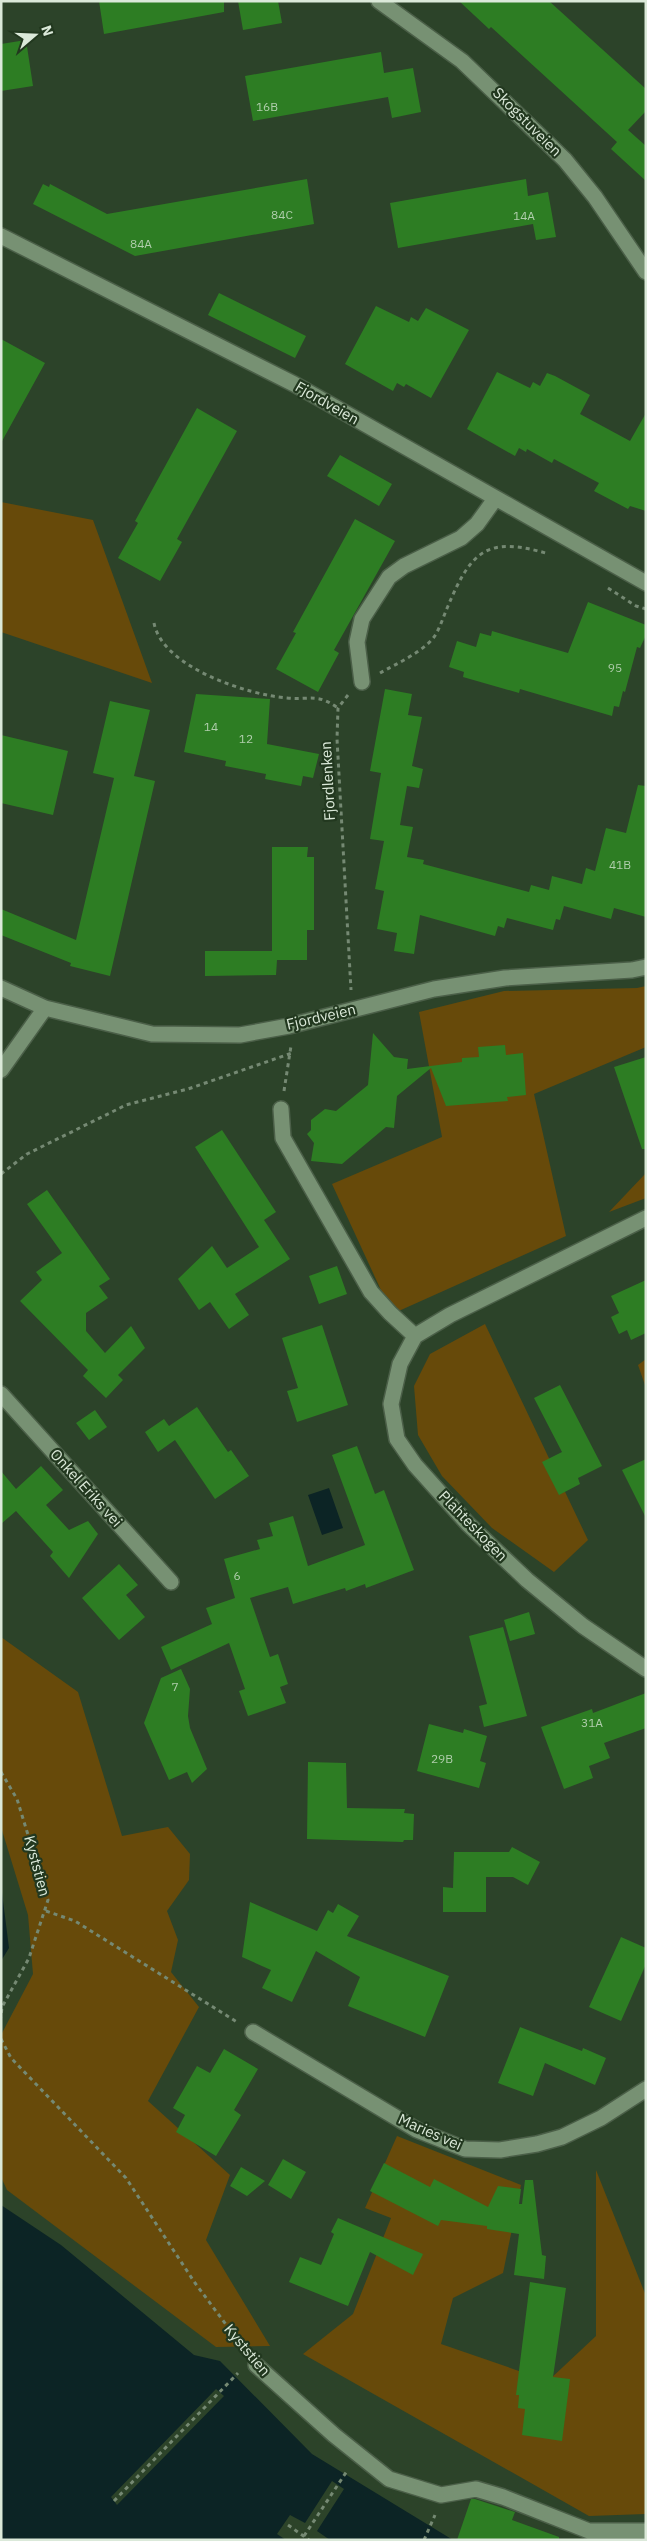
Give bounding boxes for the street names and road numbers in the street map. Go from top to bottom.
street label: Skogstuveien [489,83,566,160]
street label: Fjordveien [292,377,363,428]
street label: Fjordlenken [316,741,339,821]
street label: Fjordveien [284,999,357,1034]
street label: Onkel Eriks vei [46,1445,126,1531]
street label: Plahteskogen [435,1486,512,1565]
street label: Kyststien [20,1833,55,1898]
street label: Maries vei [395,2109,465,2154]
street label: Kyststien [220,2320,275,2380]

